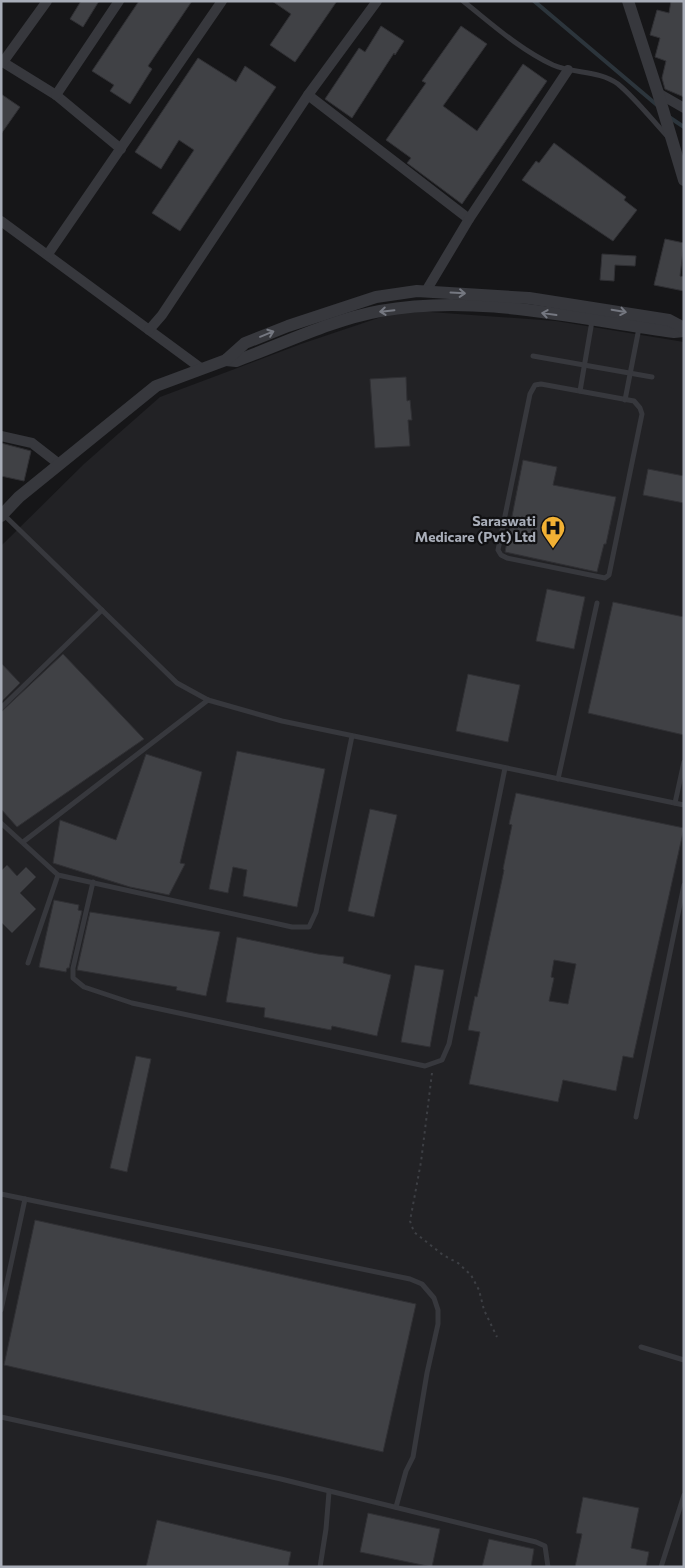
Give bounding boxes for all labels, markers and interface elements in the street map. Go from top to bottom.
one-way arrow [449,288,465,297]
one-way arrow [379,306,395,315]
one-way arrow [611,306,627,316]
one-way arrow [541,309,557,319]
one-way arrow [259,329,274,339]
place label: Saraswati Medicare (Pvt) Ltd [415,512,536,545]
hospital icon: Saraswati Medicare (Pvt) Ltd [540,515,566,549]

